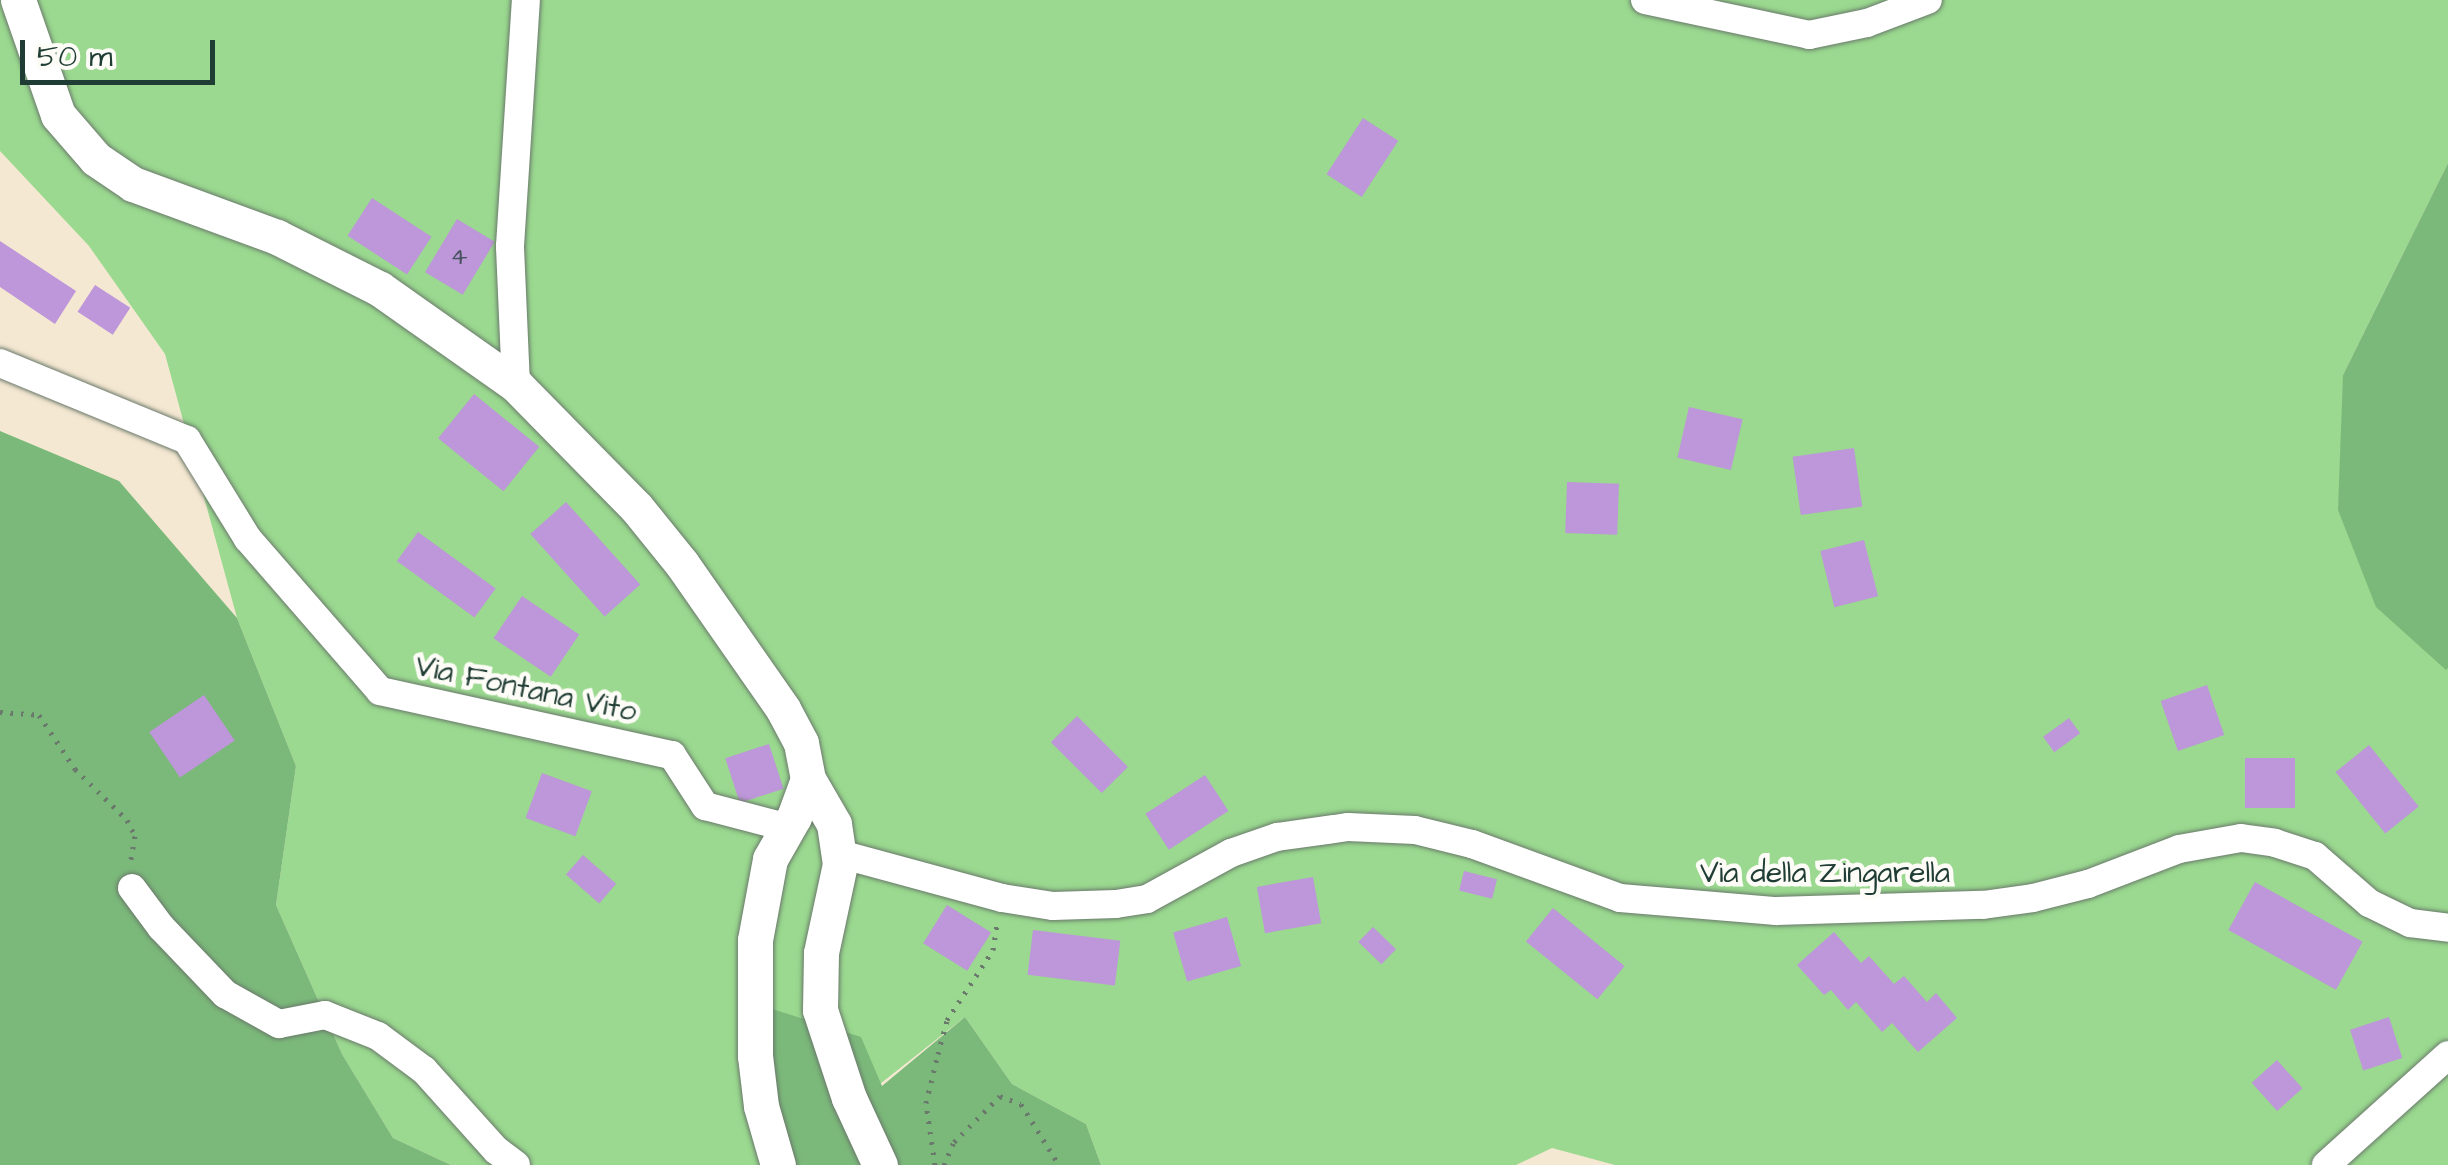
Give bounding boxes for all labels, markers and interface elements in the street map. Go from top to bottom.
scale bar [25,20,220,82]
text: 50 m [37,36,113,78]
house number: 4 [450,242,468,272]
street label: Via Fontana Vito [412,648,640,730]
street label: Via della Zingarella [1700,855,1950,891]

